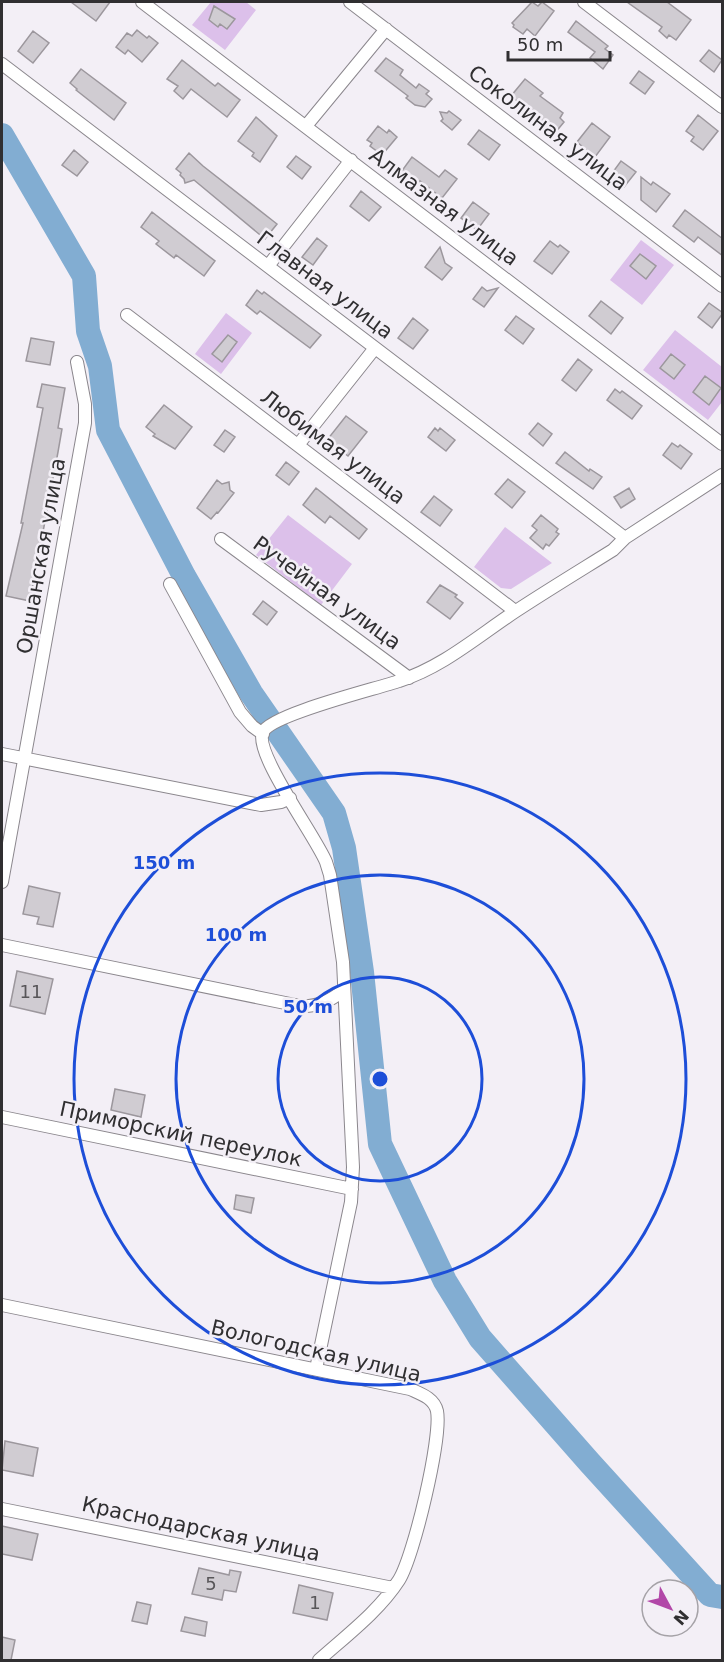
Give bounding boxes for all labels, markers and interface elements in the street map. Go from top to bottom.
scale bar [508,24,610,62]
text: 50 m [517,34,563,55]
street label: Соколиная улица [464,60,632,196]
street label: Алмазная улица [365,143,523,271]
street label: Главная улица [252,226,398,344]
street label: Любимая улица [256,385,410,509]
street label: Оршанская улица [12,456,70,656]
street label: Ручейная улица [248,531,406,655]
text: 150 m [133,852,195,873]
text: 100 m [205,924,267,945]
house number: 11 [20,981,42,1002]
text: 50 m [283,996,333,1017]
centre of rings [370,1069,390,1089]
street label: Приморский переулок [58,1097,304,1171]
street label: Вологодская улица [209,1315,423,1387]
street label: Краснодарская улица [80,1492,322,1566]
house number: 5 [205,1573,217,1594]
north arrow [640,1578,700,1638]
house number: 1 [309,1592,321,1613]
text: N [669,1606,693,1629]

